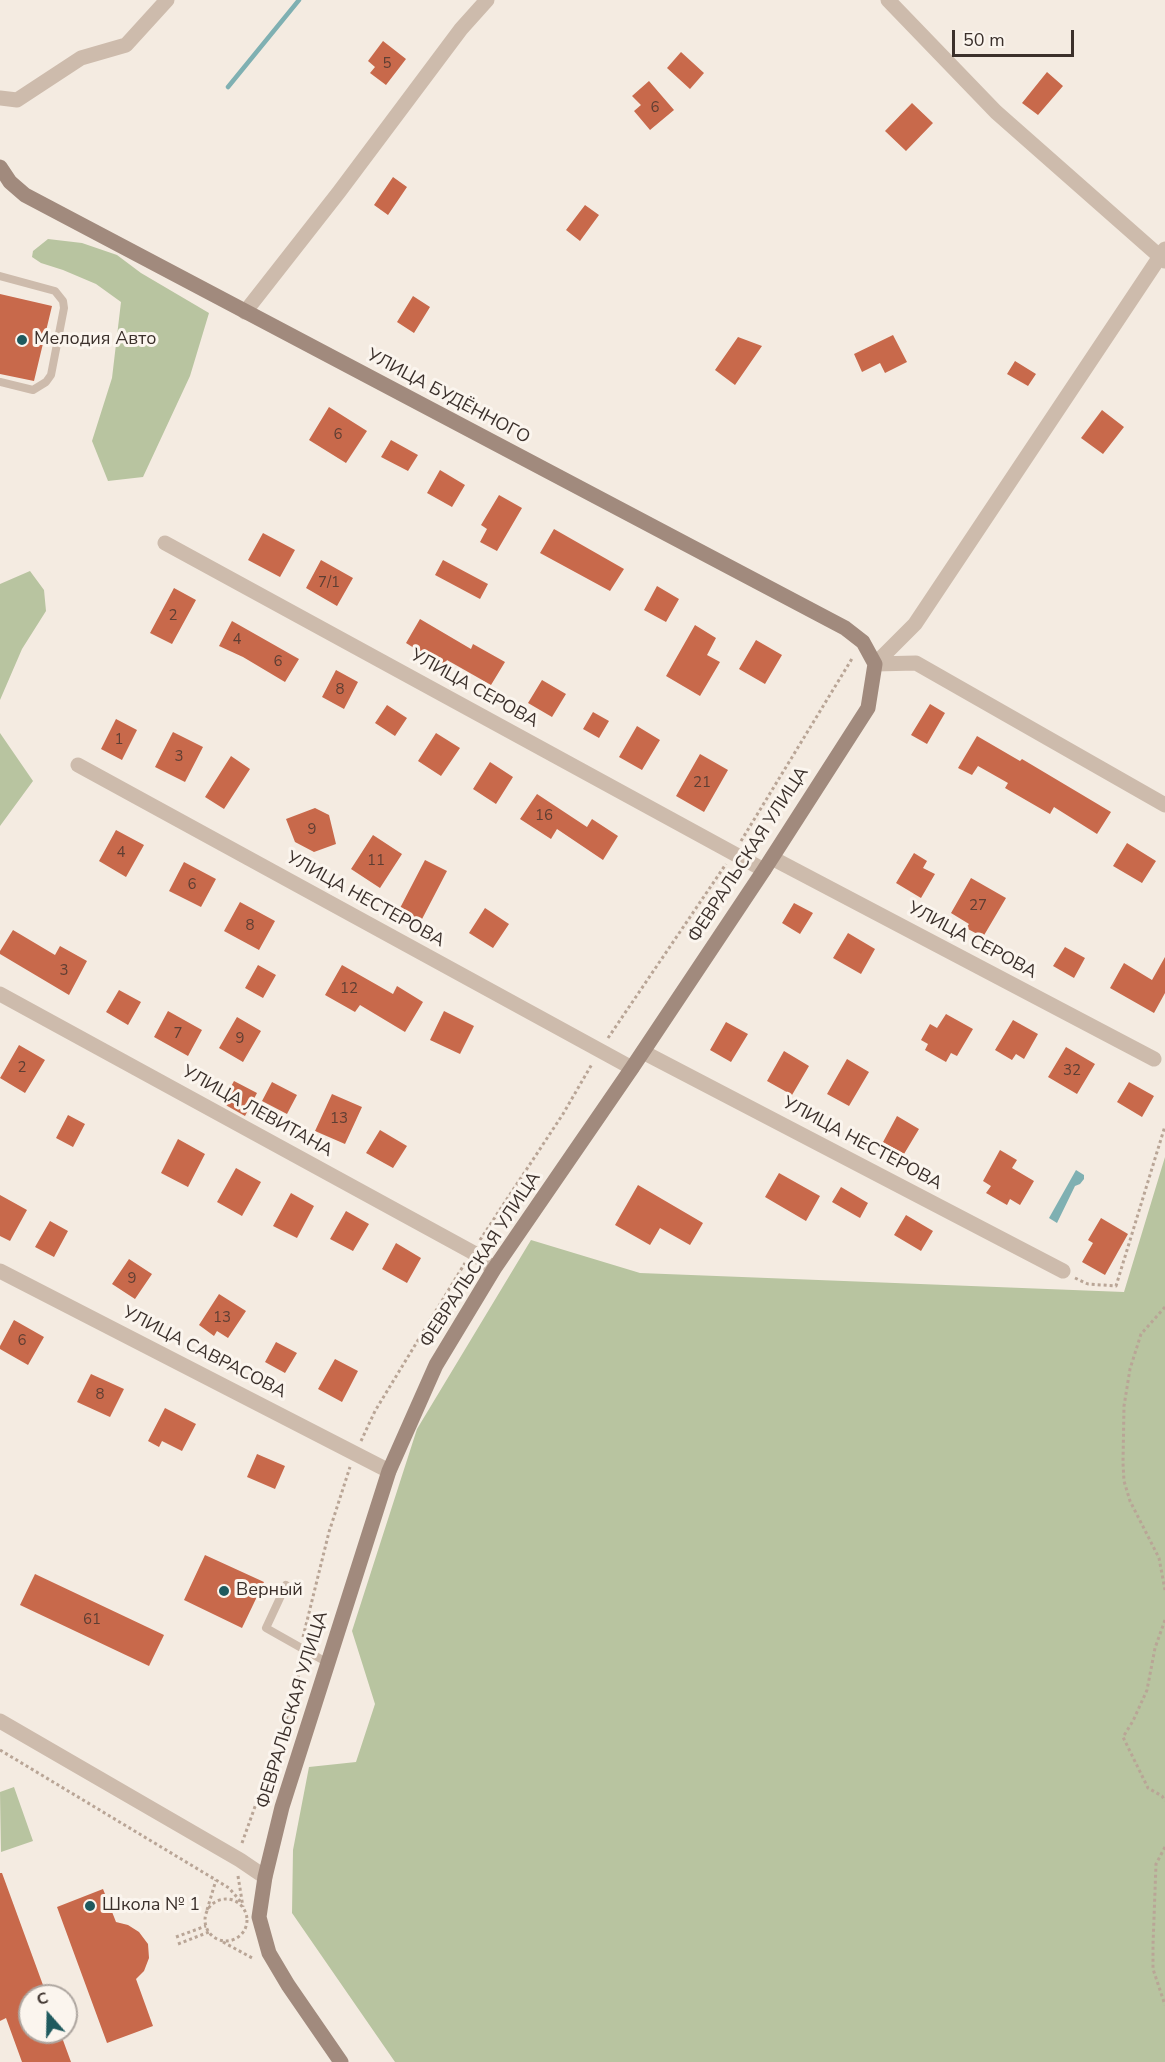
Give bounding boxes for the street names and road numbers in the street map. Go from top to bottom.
street label: УЛИЦА БУДЁННОГО [363,345,533,449]
street label: УЛИЦА СЕРОВА [406,645,542,733]
street label: ФЕВРАЛЬСКАЯ УЛИЦА [684,763,814,947]
street label: УЛИЦА НЕСТЕРОВА [282,847,448,953]
street label: УЛИЦА СЕРОВА [904,898,1040,984]
street label: УЛИЦА ЛЕВИТАНА [178,1062,336,1162]
street label: УЛИЦА НЕСТЕРОВА [778,1093,946,1195]
street label: ФЕВРАЛЬСКАЯ УЛИЦА [416,1168,546,1352]
street label: УЛИЦА САВРАСОВА [119,1302,289,1404]
street label: ФЕВРАЛЬСКАЯ УЛИЦА [253,1609,333,1811]

